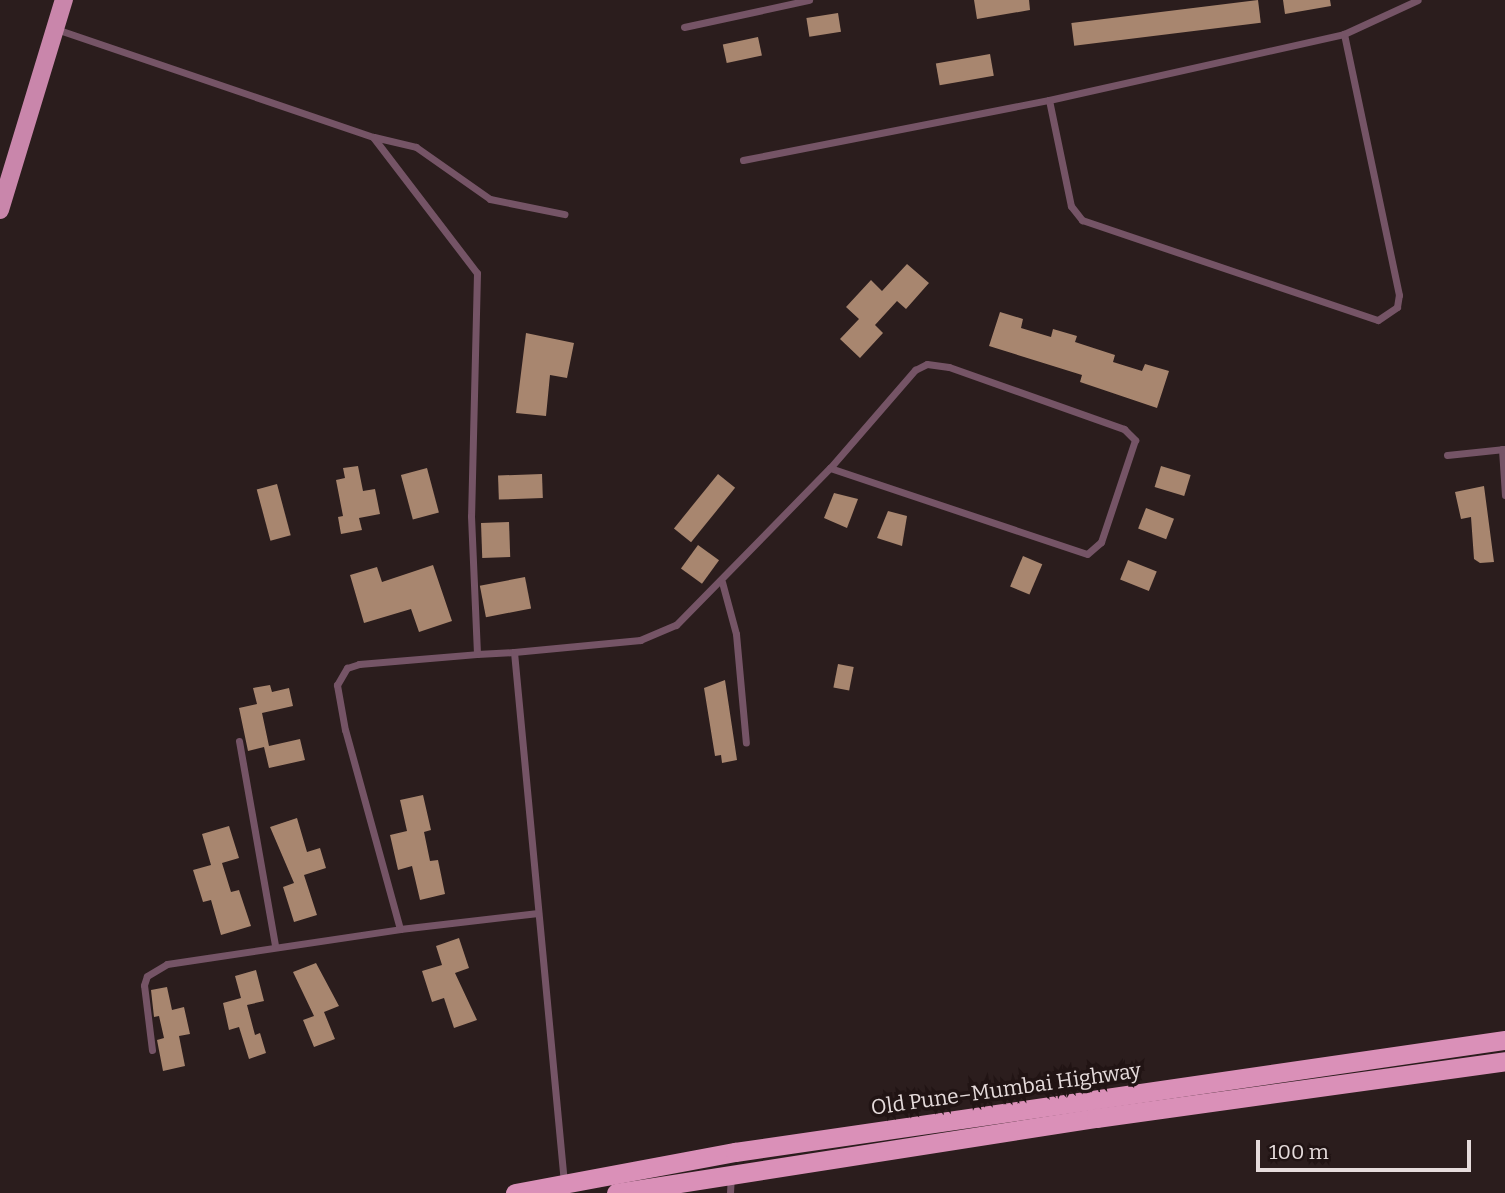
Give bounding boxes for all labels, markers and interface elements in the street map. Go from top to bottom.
street label: Old Pune–Mumbai Highway [869,1058,1143,1120]
scale bar [1260,1126,1475,1170]
text: 100 m [1269,1139,1329,1165]

